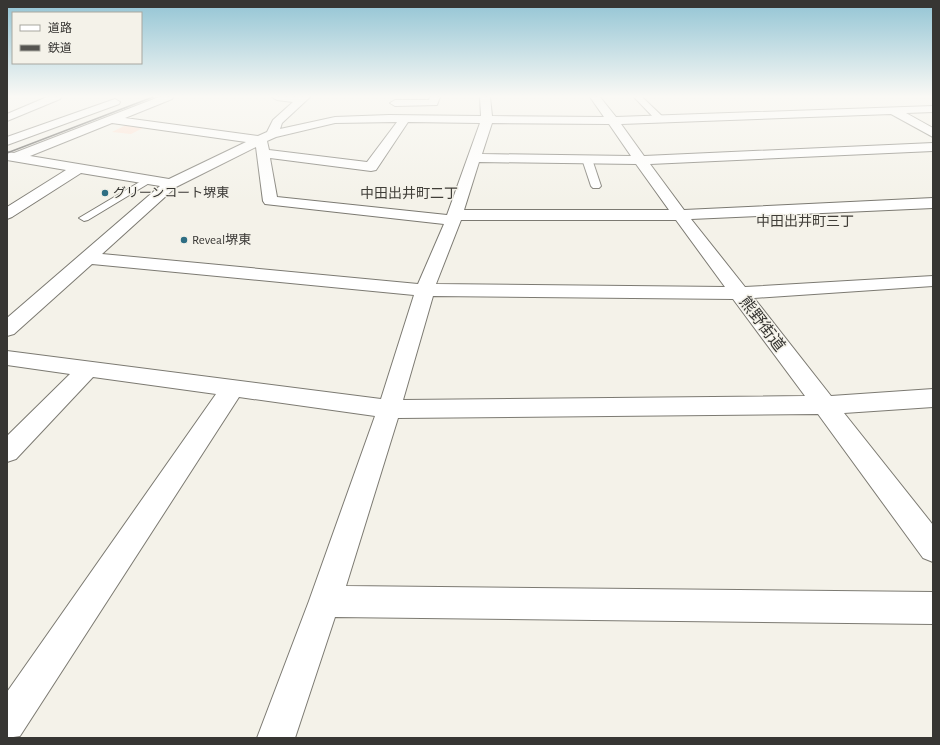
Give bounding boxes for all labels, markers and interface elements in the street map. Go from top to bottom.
legend [12,12,142,64]
text: 道路 [48,21,72,34]
text: 鉄道 [48,41,72,54]
district label: 中田出井町二丁 [360,185,458,201]
place label: グリーンコート堺東 [113,186,229,200]
marker: グリーンコート堺東 [100,188,110,198]
district label: 中田出井町三丁 [756,213,854,229]
place label: Reveal堺東 [192,233,251,247]
marker: Reveal堺東 [179,235,189,245]
street label: 熊野街道 [736,293,788,354]

